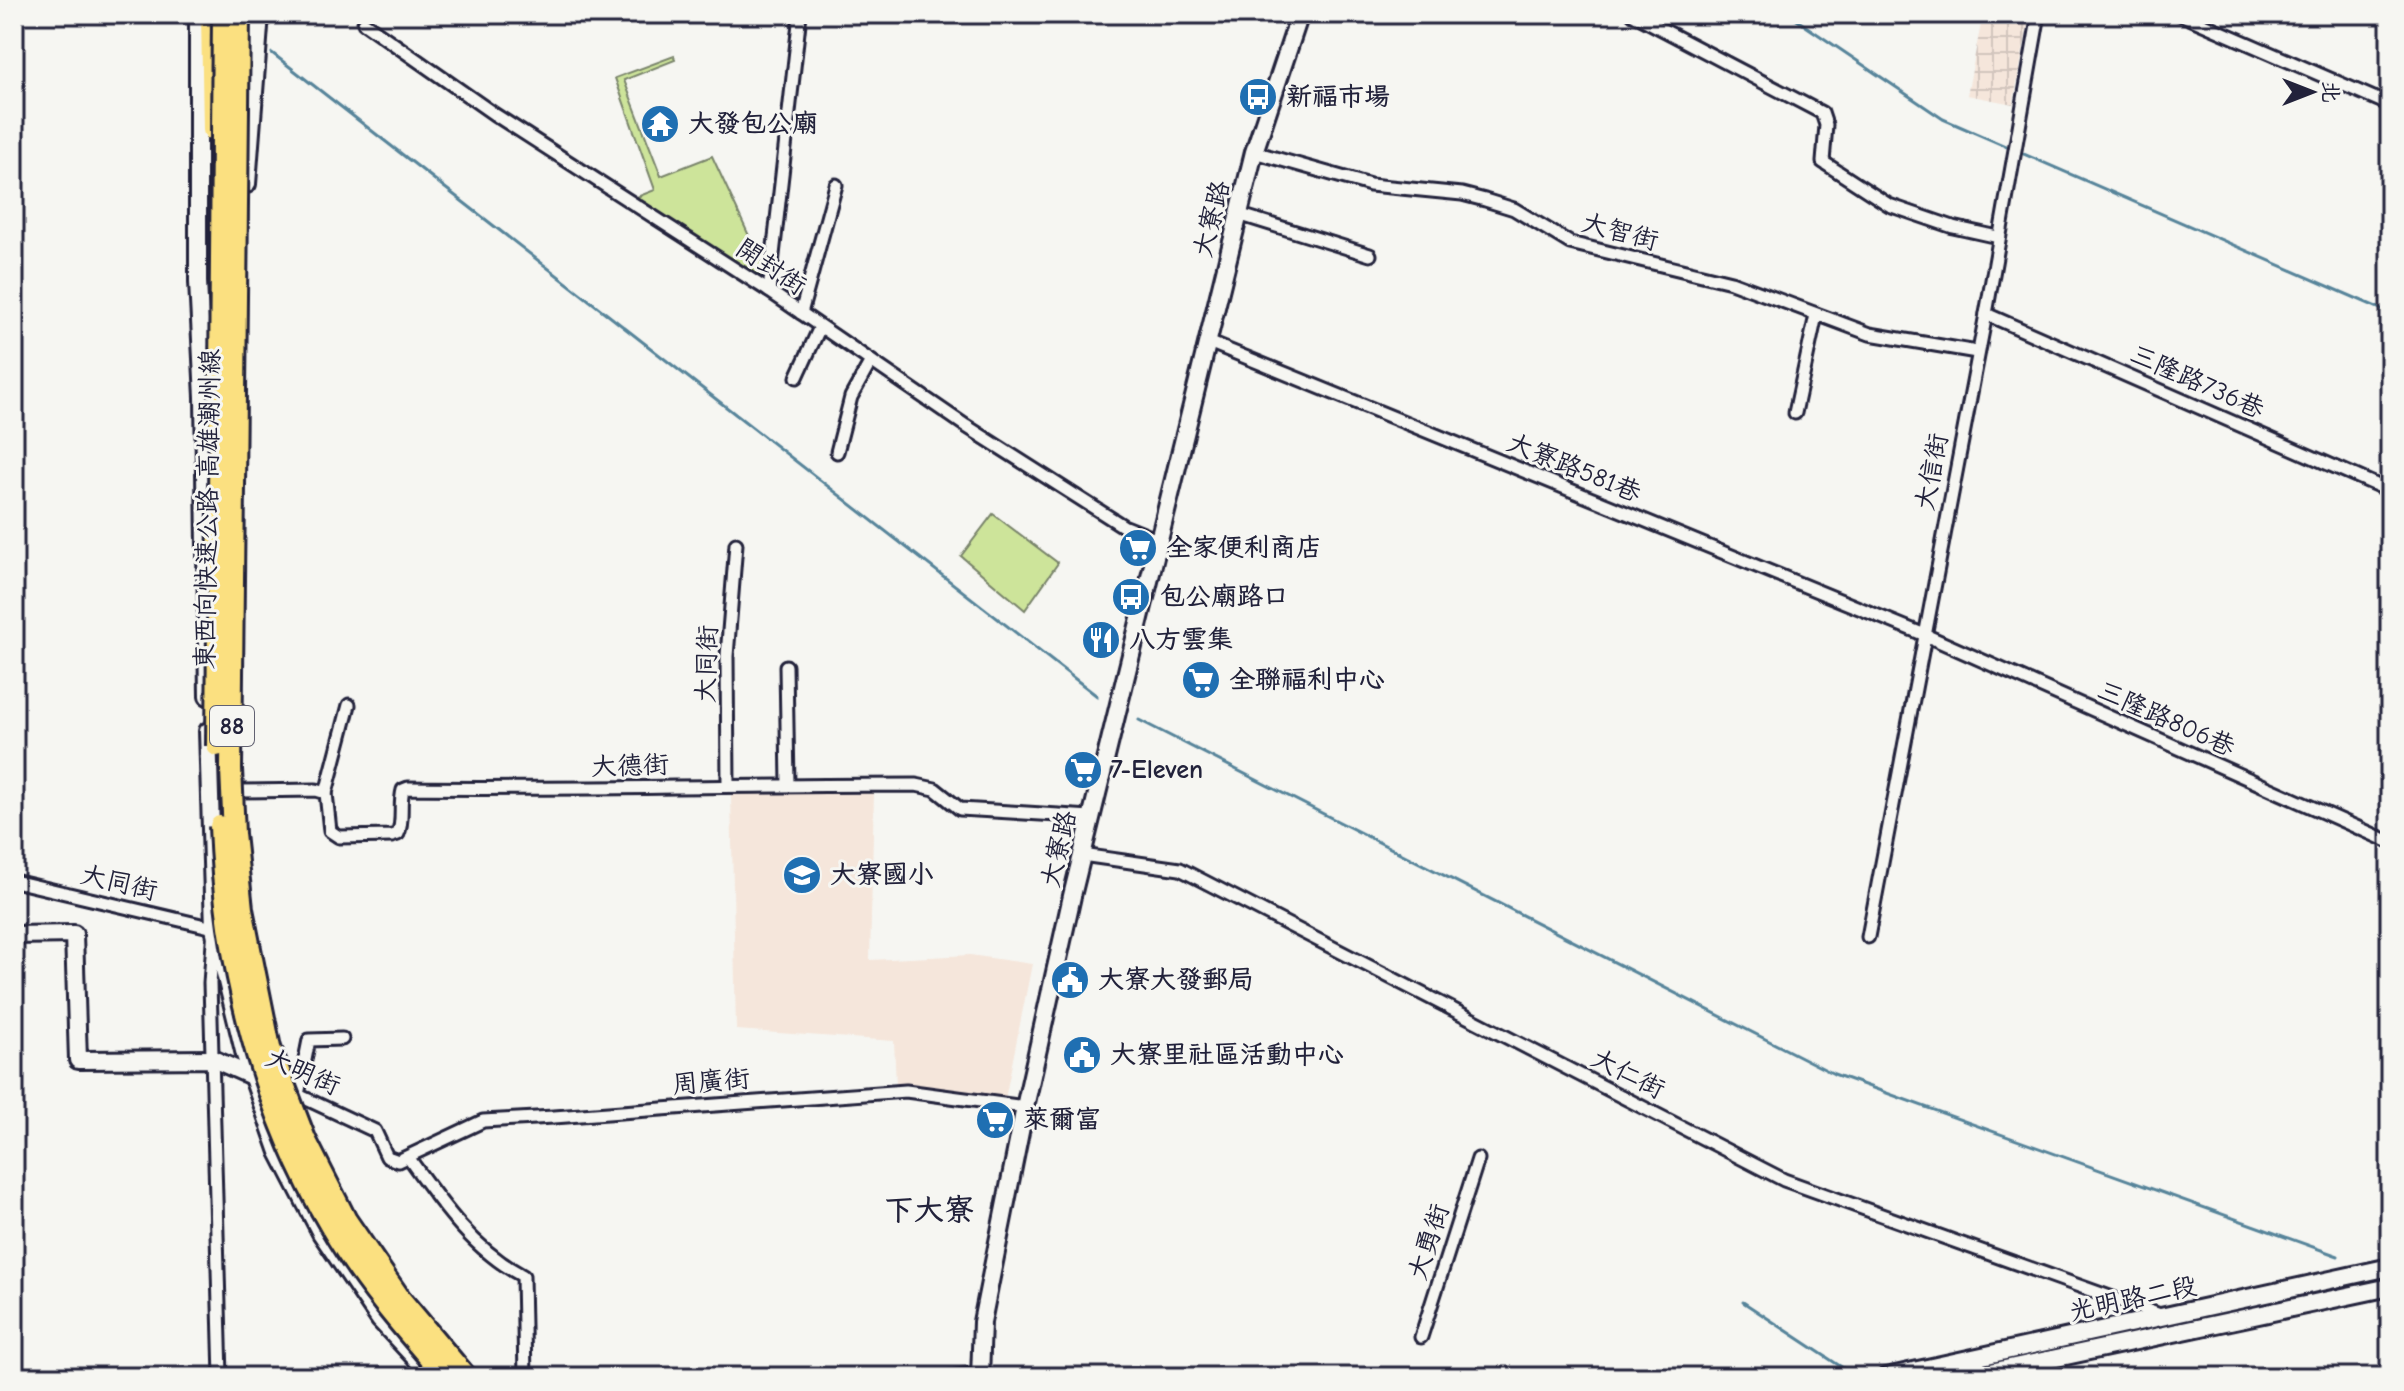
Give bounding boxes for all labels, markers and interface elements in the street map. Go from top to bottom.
north arrow [2272,52,2352,132]
bus stop icon: 新福市場 [1237,76,1279,118]
text: 北 [2318,81,2344,103]
place label: 新福市場 [1286,82,1390,112]
temple icon: 大發包公廟 [639,103,681,145]
place label: 大發包公廟 [688,109,818,139]
street label: 大寮路 [1188,178,1236,260]
street label: 大智街 [1578,207,1662,257]
street label: 開封街 [730,233,812,301]
street label: 三隆路736巷 [2125,339,2269,425]
street label: 東西向快速公路 高雄潮州線 [190,348,226,670]
street label: 大寮路581巷 [1503,428,1645,508]
street label: 大信街 [1910,431,1954,513]
supermarket icon: 全家便利商店 [1117,527,1159,569]
place label: 全家便利商店 [1166,533,1322,563]
bus stop icon: 包公廟路口 [1110,576,1152,618]
place label: 包公廟路口 [1159,582,1289,612]
restaurant icon: 八方雲集 [1080,619,1122,661]
street label: 大同街 [691,624,723,704]
place label: 八方雲集 [1129,625,1233,655]
supermarket icon: 全聯福利中心 [1180,659,1222,701]
place label: 全聯福利中心 [1229,665,1385,695]
street label: 三隆路806巷 [2093,675,2239,763]
road number: 88 [210,706,254,746]
supermarket icon: 7-Eleven [1062,749,1104,791]
street label: 大德街 [590,750,670,782]
place label: 7-Eleven [1111,755,1203,785]
street label: 大寮路 [1036,808,1082,890]
school or university icon: 大寮國小 [781,854,823,896]
street label: 大同街 [78,860,160,906]
place label: 大寮國小 [830,860,934,890]
public building icon: 大寮大發郵局 [1049,959,1091,1001]
place label: 大寮大發郵局 [1098,965,1254,995]
public building icon: 大寮里社區活動中心 [1061,1034,1103,1076]
place label: 大寮里社區活動中心 [1110,1040,1344,1070]
street label: 大明街 [261,1042,345,1102]
street label: 大仁街 [1586,1043,1670,1105]
street label: 周廣街 [671,1064,751,1100]
supermarket icon: 萊爾富 [974,1099,1016,1141]
place label: 萊爾富 [1023,1105,1101,1135]
district label: 下大寮 [884,1193,974,1228]
street label: 大勇街 [1403,1200,1455,1284]
street label: 光明路二段 [2066,1271,2200,1327]

